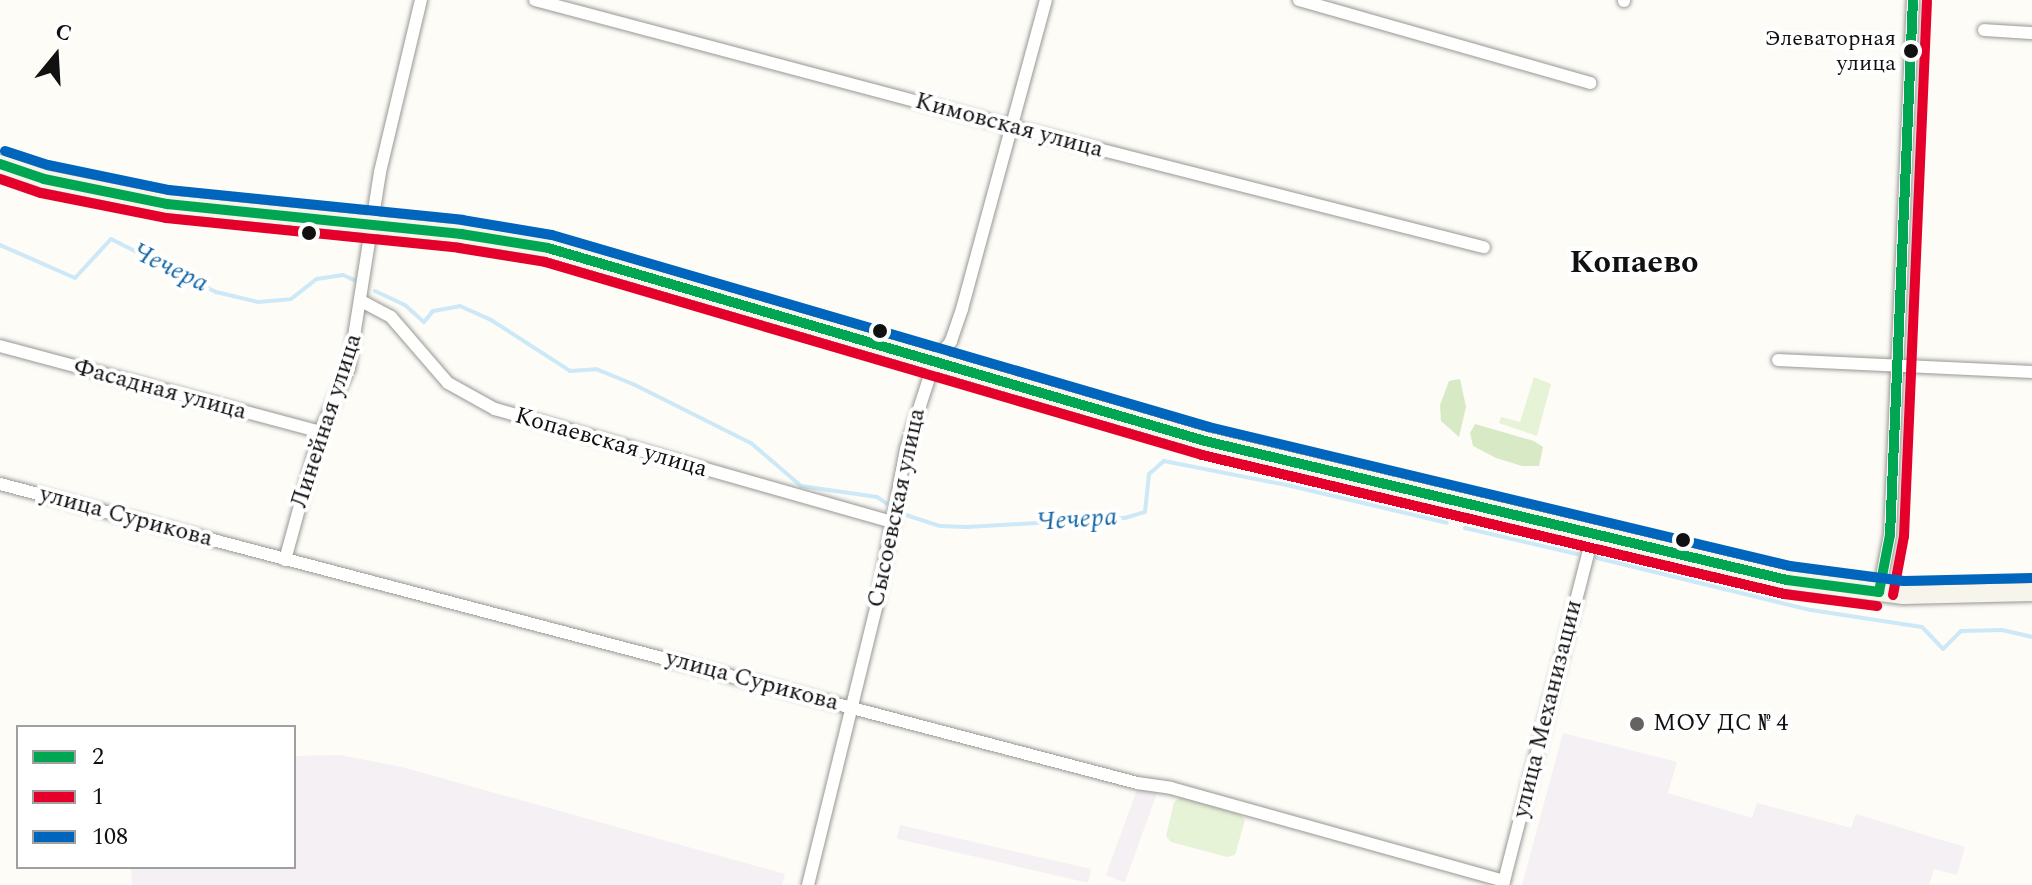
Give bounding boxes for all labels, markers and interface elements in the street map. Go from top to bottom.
text: С [51,15,76,51]
north arrow [16,16,96,96]
place label: Элеваторная улица [1764,25,1896,76]
marker: Элеваторная улица [1903,43,1919,59]
street label: Кимовская улица [912,87,1106,165]
unlabelled marker [301,225,317,241]
water label: Чечера [127,236,213,300]
district label: Копаево [1569,244,1699,282]
unlabelled marker [872,323,888,339]
street label: Линейная улица [285,330,369,512]
street label: Фасадная улица [70,353,250,427]
street label: Копаевская улица [511,402,711,484]
street label: Сысоевская улица [862,406,932,610]
street label: улица Сурикова [36,480,216,554]
water label: Чечера [1036,502,1118,538]
unlabelled marker [1675,532,1691,548]
street label: улица Механизации [1507,597,1589,821]
street label: улица Сурикова [662,644,842,718]
place label: МОУ ДС № 4 [1653,710,1788,738]
marker: МОУ ДС № 4 [1628,715,1646,733]
legend [16,725,296,869]
text: 2 [92,739,104,775]
text: 1 [92,779,104,815]
text: 108 [92,819,128,855]

